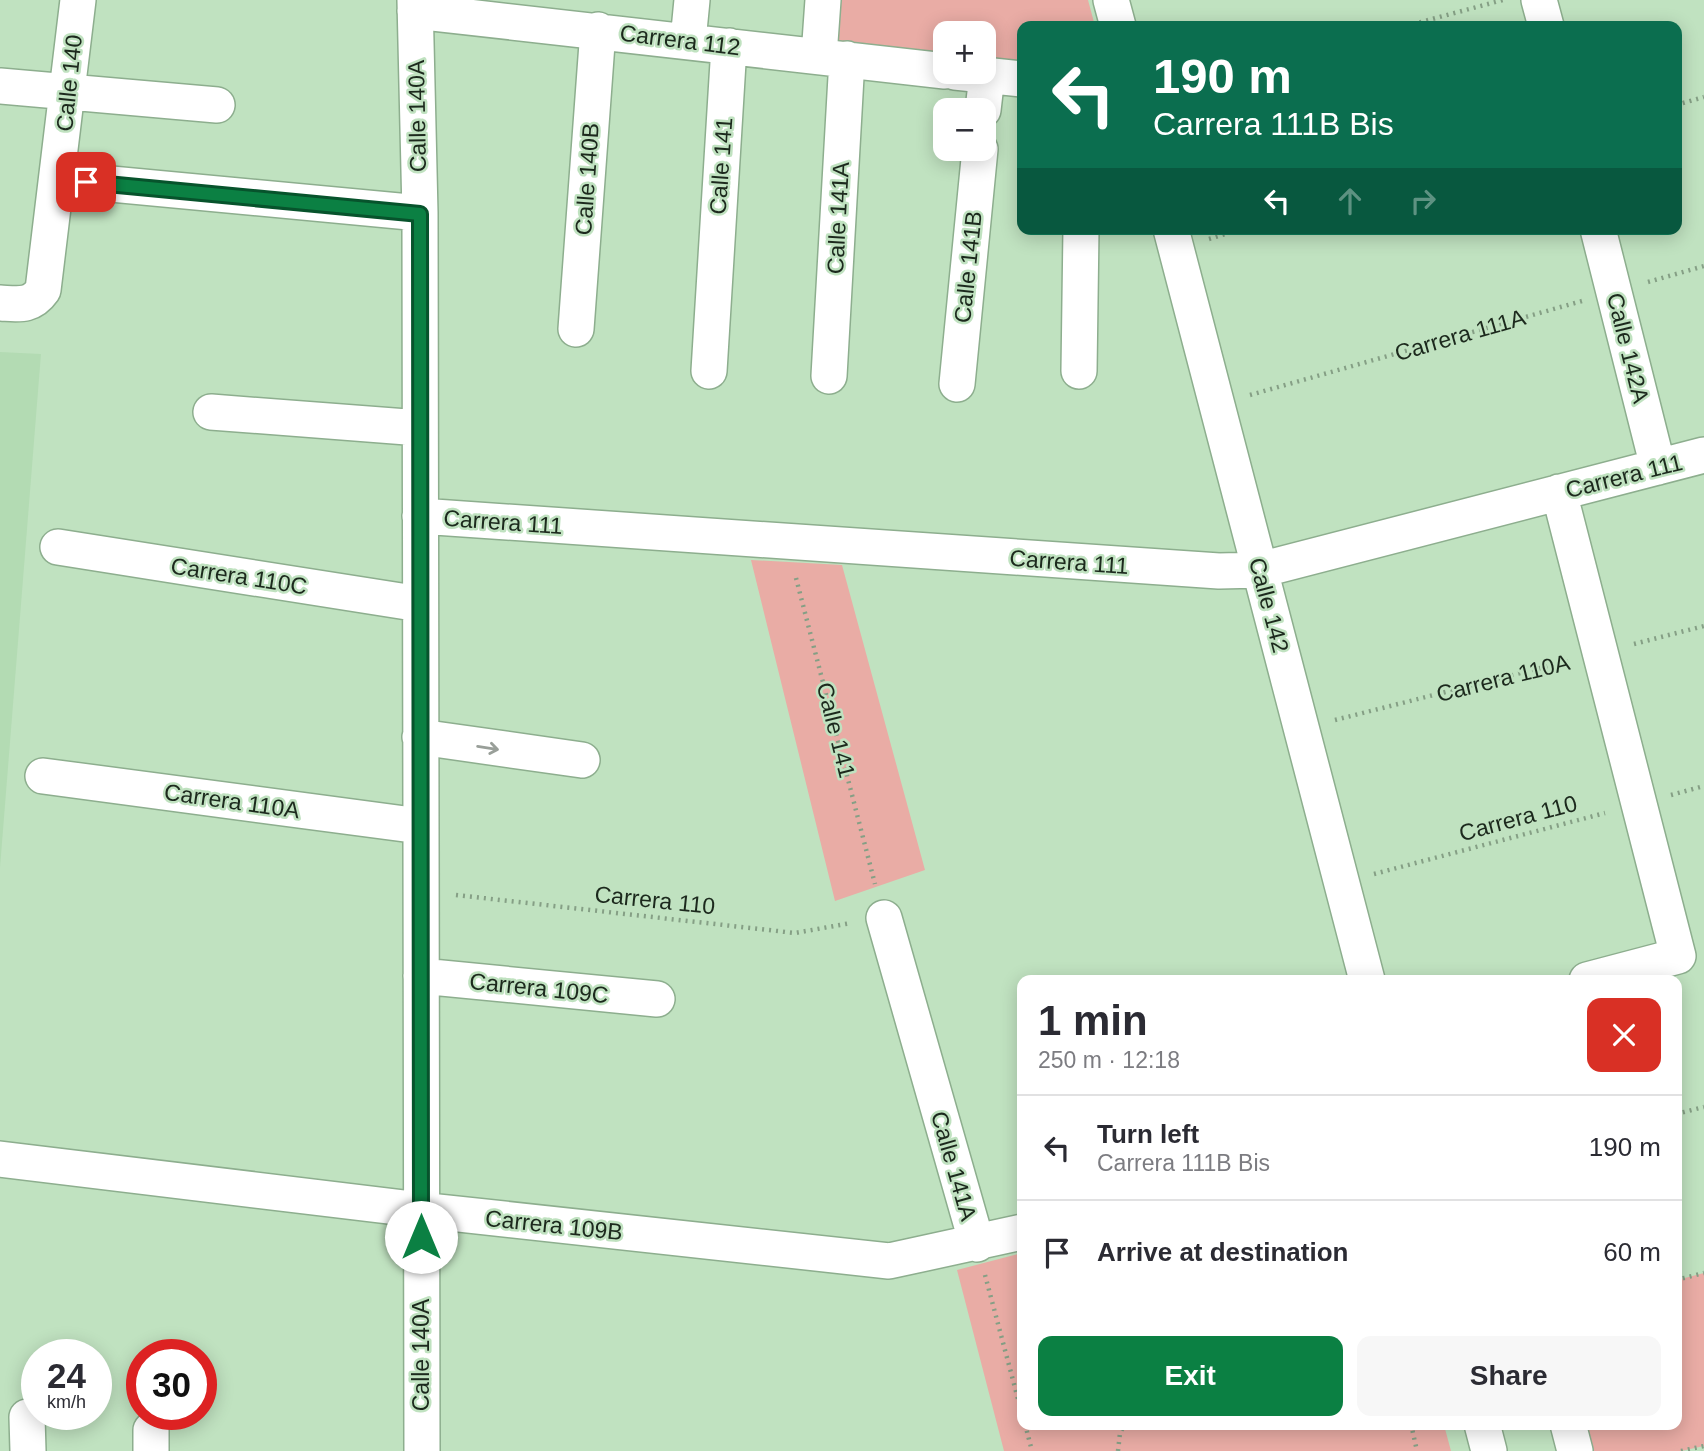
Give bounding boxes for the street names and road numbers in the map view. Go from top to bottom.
street label: Carrera 112 [618,20,742,60]
street label: Calle 140 [51,33,87,133]
street label: Calle 140A [403,59,431,172]
street label: Calle 141 [705,117,737,215]
street label: Calle 140B [570,122,604,236]
street label: Calle 141A [822,160,854,275]
street label: Calle 141B [949,210,987,324]
street label: Calle 142A [1602,290,1654,406]
street label: Carrera 111A [1392,304,1529,366]
street label: Carrera 111 [1563,449,1685,503]
street label: Carrera 111 [443,505,563,539]
street label: Carrera 111 [1009,545,1129,579]
street label: Carrera 110C [169,552,309,600]
street label: Calle 142 [1244,555,1294,655]
street label: Carrera 110A [1434,649,1573,707]
street label: Calle 141 [812,680,860,780]
street label: Carrera 110A [163,779,302,823]
street label: Carrera 110 [1456,790,1580,846]
street label: Carrera 110 [593,881,717,919]
street label: Carrera 109C [468,968,610,1008]
street label: Calle 141A [926,1108,982,1224]
street label: Carrera 109B [484,1205,624,1245]
street label: Calle 140A [408,1298,434,1411]

